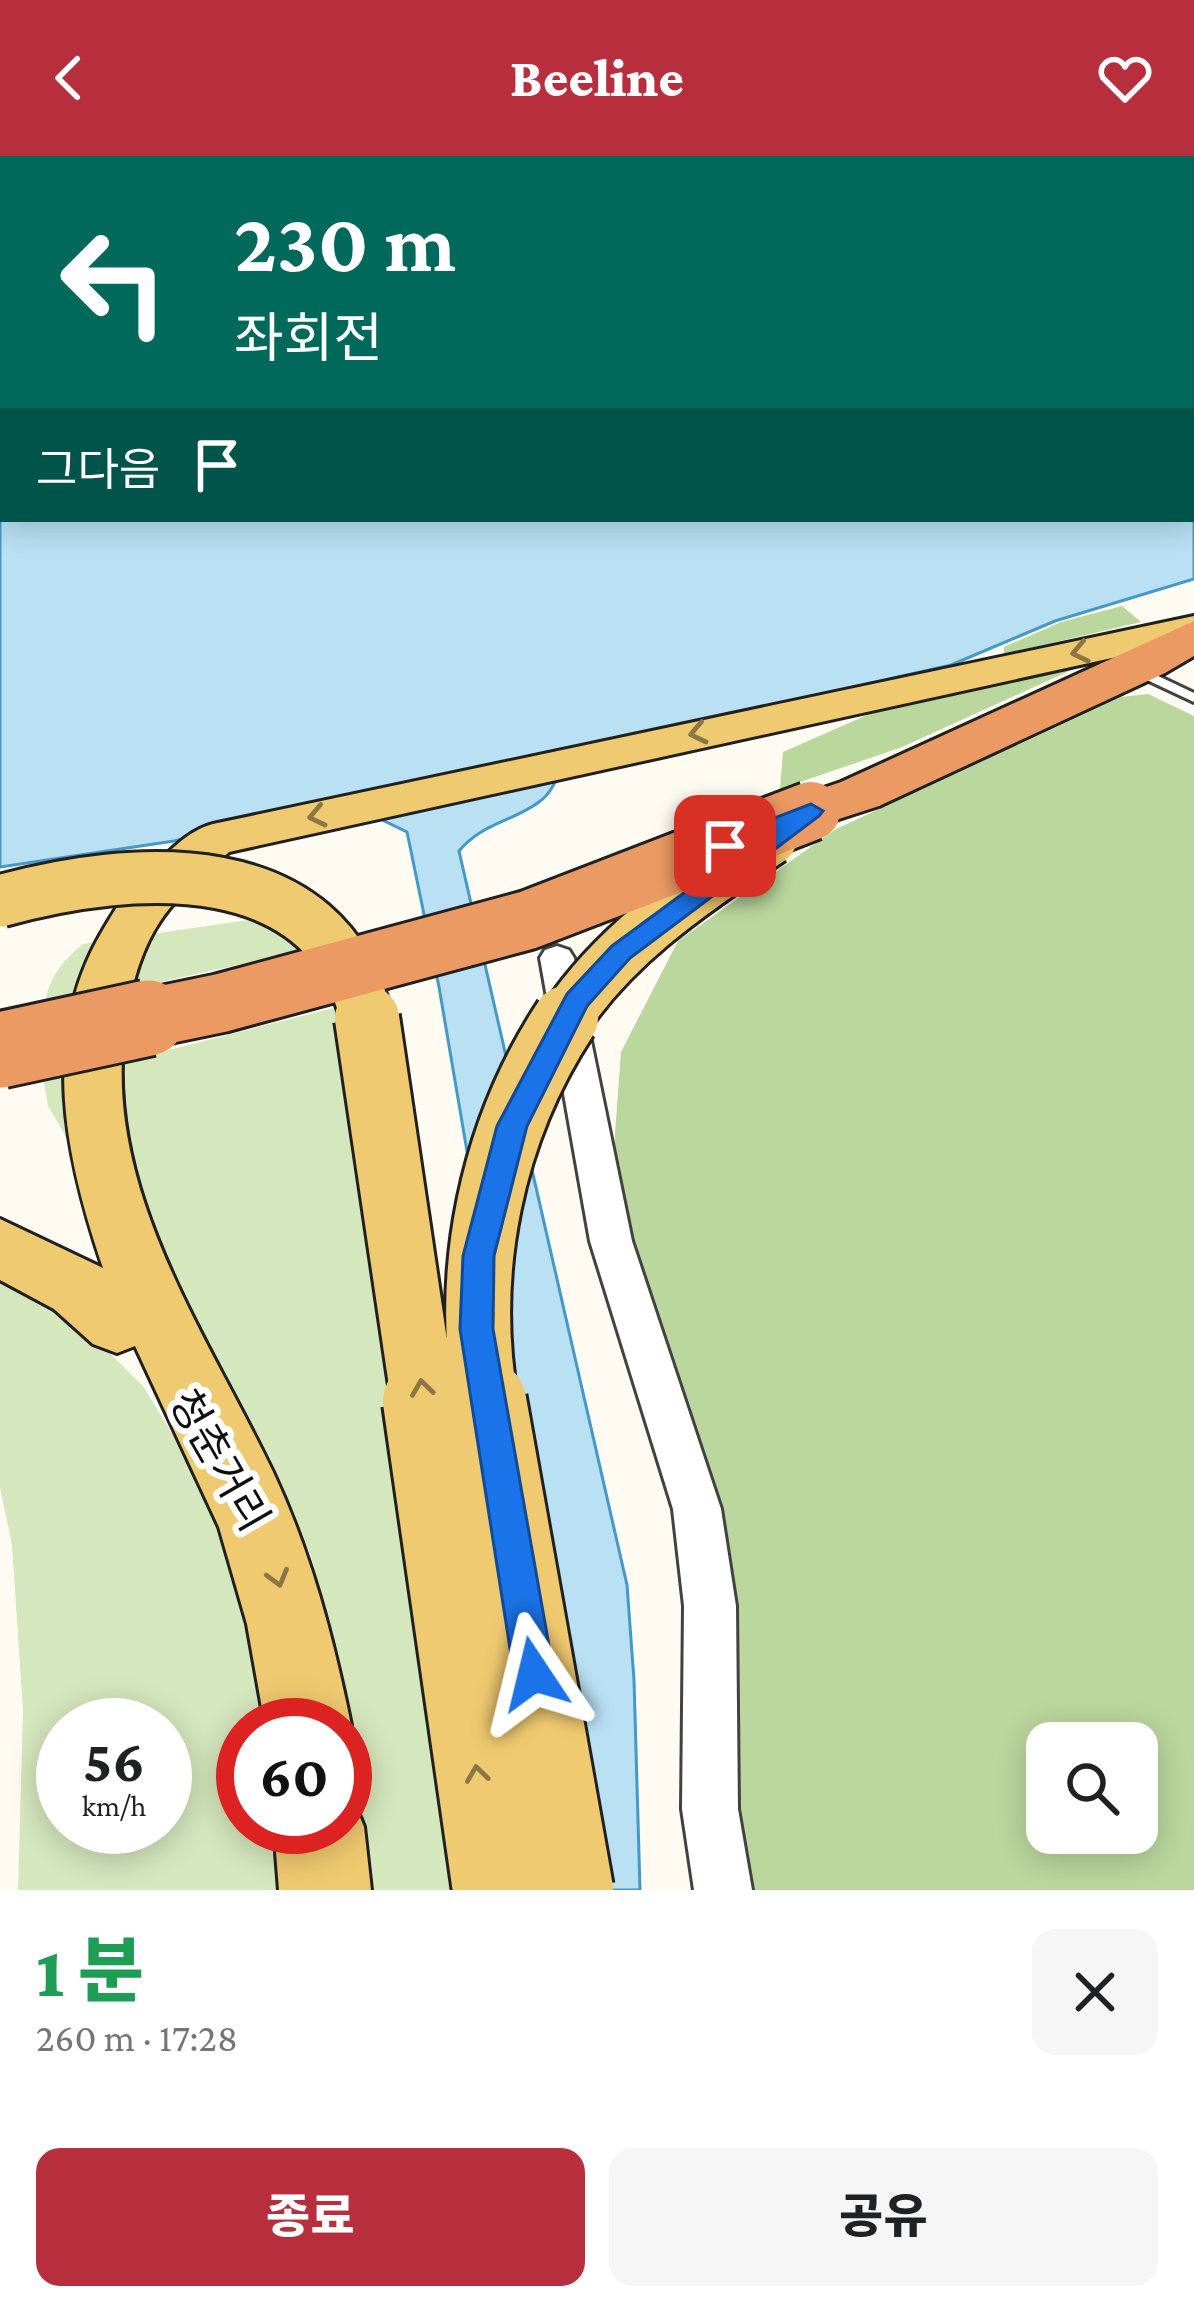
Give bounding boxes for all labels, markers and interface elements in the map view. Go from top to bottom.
icon: back [36,45,102,111]
icon: heart [1092,45,1158,111]
text: Beeline [510,48,684,108]
text: 230 m [234,196,456,289]
icon: left [36,204,192,360]
text: 좌회전 [234,309,383,369]
icon: arrive [184,432,250,498]
text: 그다음 [36,445,160,495]
one-way arrow [1070,638,1090,664]
one-way arrow [689,720,709,745]
pin [674,795,776,897]
one-way arrow [307,803,327,828]
icon: arrive [692,813,758,879]
one-way arrow [410,1378,436,1398]
street label: 청춘거리 [161,1382,279,1539]
one-way arrow [264,1567,289,1588]
position arrow [471,1611,597,1737]
speed limit sign: 60 [216,1698,372,1854]
map controls [1026,1722,1158,1854]
button: search [1026,1722,1158,1854]
text: 56 [83,1727,145,1794]
one-way arrow [465,1764,491,1784]
text: km/h [82,1789,146,1822]
button: close [1032,1929,1158,2055]
text: 1 분 [36,1931,144,2011]
text: 260 m · 17:28 [36,2016,238,2059]
button: 종료 [36,2148,585,2286]
button: 공유 [609,2148,1158,2286]

